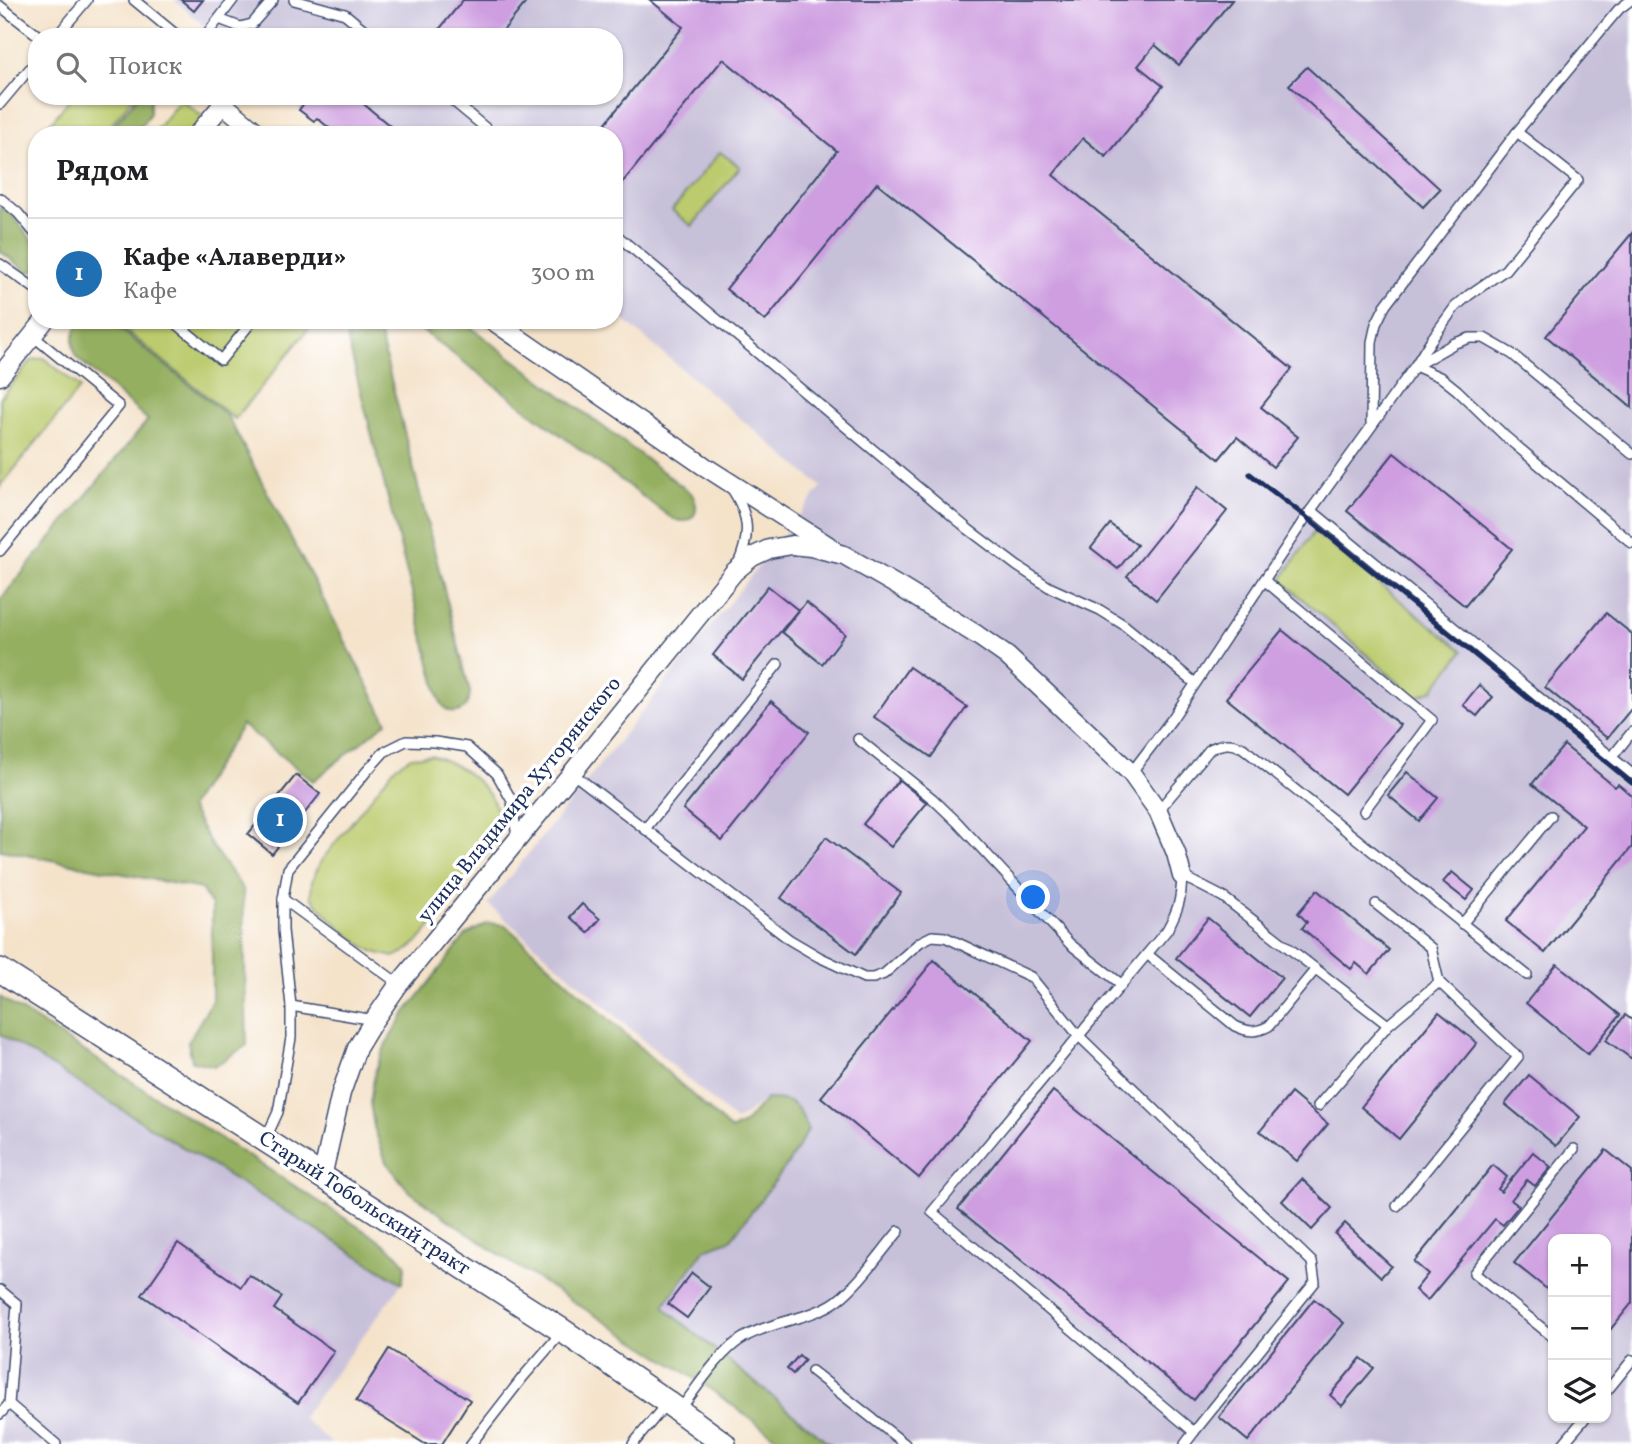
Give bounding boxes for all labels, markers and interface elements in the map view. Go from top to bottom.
search box [28,28,623,105]
icon: search [52,48,90,86]
text: Поиск [108,49,182,85]
text: Рядом [56,151,149,193]
text: Кафе «Алаверди» [123,240,347,276]
text: 1 [74,258,84,290]
text: 300 m [531,258,595,290]
text: Кафе [123,276,177,308]
street label: улица Владимира Хуторянского [411,671,629,929]
pin: 1 [257,794,303,846]
your location [1016,880,1050,914]
street label: Старый Тобольский тракт [253,1125,476,1284]
map controls [1548,1234,1611,1423]
button: + [1548,1234,1611,1297]
button: − [1548,1297,1611,1360]
button: layers [1548,1360,1611,1423]

